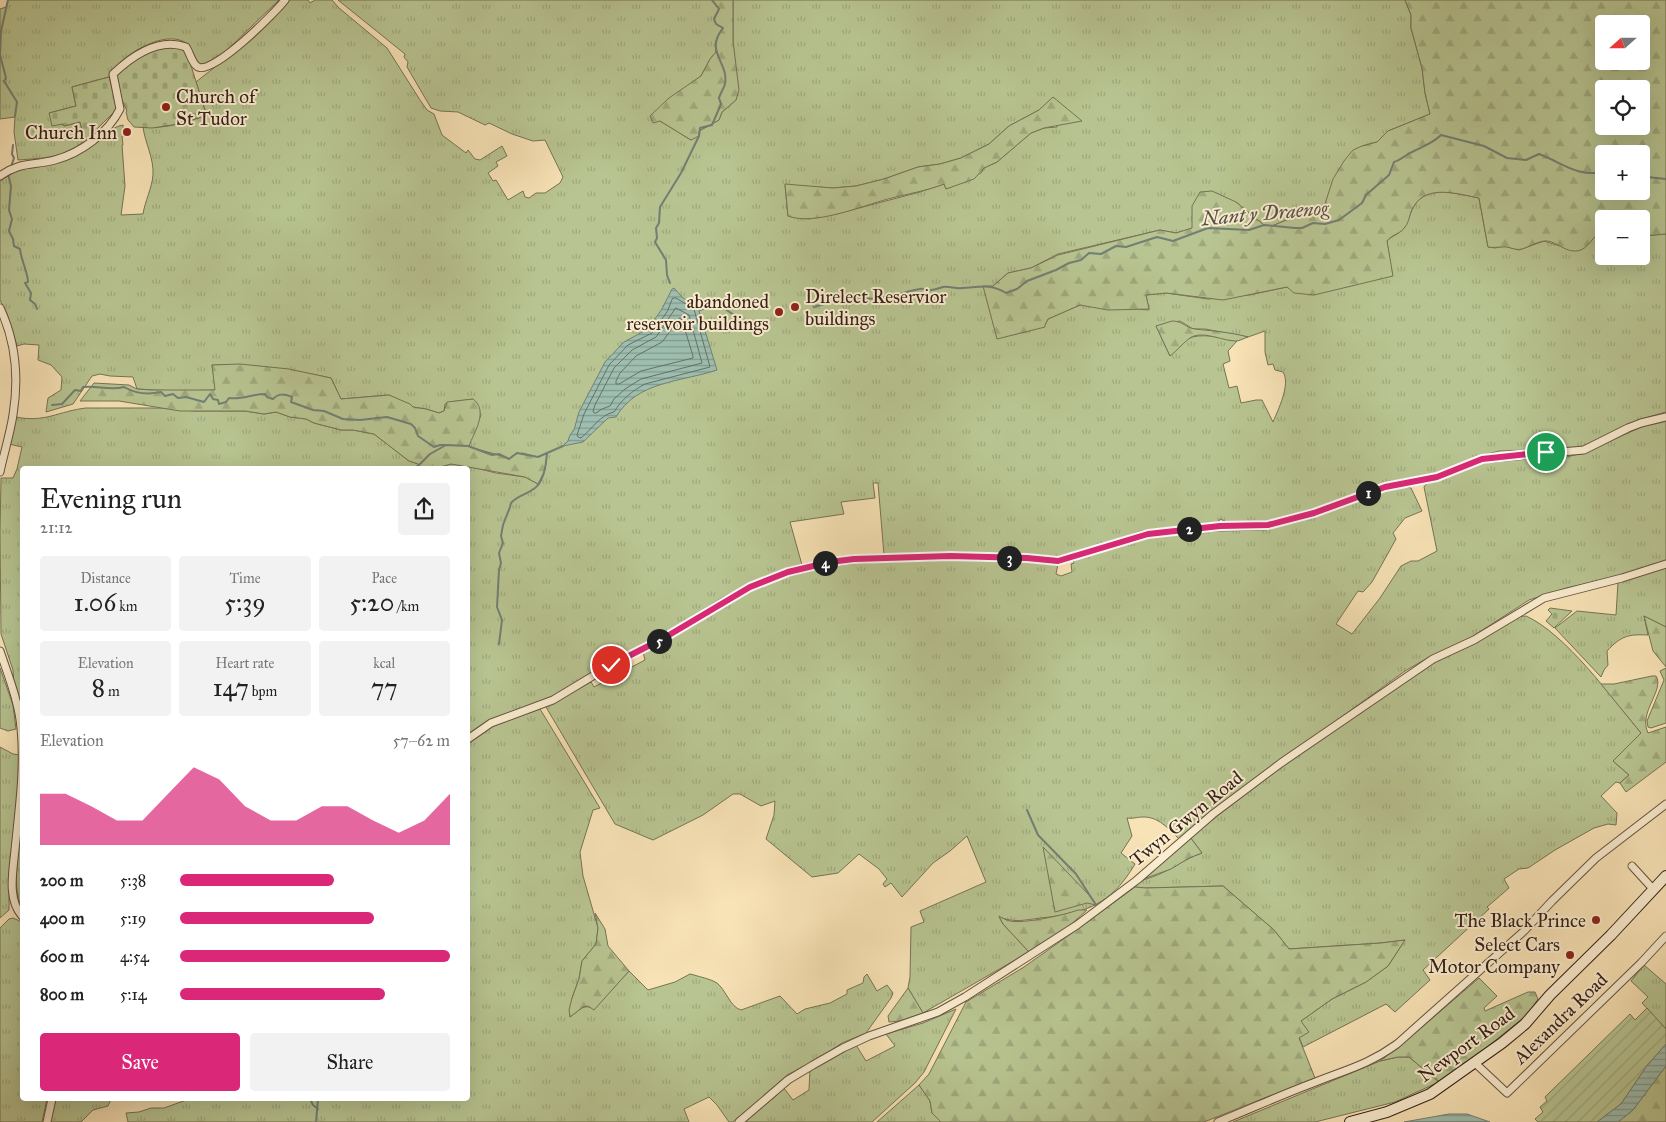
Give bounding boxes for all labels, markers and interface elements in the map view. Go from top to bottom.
north arrow [1595,15,1650,70]
map controls [1595,15,1650,265]
button: locate [1595,80,1650,135]
place label: Church of St Tudor [176,85,258,130]
marker: Church of St Tudor [160,101,172,113]
place label: Church Inn [25,121,117,144]
marker: Church Inn [121,126,133,138]
button: + [1595,145,1650,200]
water label: Nant y Draenog [1200,195,1331,231]
button: − [1595,210,1650,265]
place label: Direlect Reservior buildings [805,285,947,331]
place label: abandoned reservoir buildings [626,290,769,336]
marker: Direlect Reservior buildings [789,301,801,313]
marker: abandoned reservoir buildings [773,306,785,318]
pin [1525,431,1567,473]
icon: arrive [1532,438,1560,466]
pin: 1 [1356,480,1380,506]
text: Evening run [40,481,182,516]
button: share [398,483,450,535]
text: 1 [1366,485,1371,502]
pin: 2 [1176,516,1202,542]
text: 21:12 [40,518,72,537]
text: 2 [1186,521,1193,538]
pin: 3 [996,546,1022,570]
pin: 4 [812,550,838,576]
text: 3 [1007,550,1012,567]
text: 4 [822,555,829,572]
text: Distance [81,570,131,587]
text: Time [229,570,260,587]
text: Pace [372,570,397,587]
text: 1.06 [74,587,116,618]
text: 5:39 [224,587,266,618]
text: 5:20 [349,587,394,618]
text: km [116,598,138,615]
text: /km [394,598,419,615]
pin: 5 [646,628,672,654]
text: 5 [656,633,663,650]
pin [590,644,632,686]
icon: check [597,651,625,679]
text: Elevation [78,655,133,672]
text: Heart rate [216,655,274,672]
text: kcal [373,655,395,672]
text: 8 [92,672,105,703]
text: 147 [213,672,249,703]
text: 77 [371,672,398,703]
text: m [105,683,120,700]
text: bpm [249,683,277,700]
text: Elevation [40,731,104,750]
text: 57–62 m [393,731,450,750]
street label: Twyn Gwyn Road [1125,766,1248,871]
text: 200 m [40,871,83,890]
text: 5:38 [120,871,146,890]
text: 400 m [40,909,84,928]
text: 5:19 [120,909,146,928]
place label: The Black Prince [1454,909,1586,932]
marker: The Black Prince [1590,914,1602,926]
place label: Select Cars Motor Company [1428,933,1561,978]
text: 600 m [40,947,84,966]
text: 4:54 [120,947,149,966]
marker: Select Cars Motor Company [1564,949,1576,961]
street label: Alexandra Road [1508,967,1612,1070]
text: 800 m [40,985,84,1004]
text: 5:14 [120,985,147,1004]
street label: Newport Road [1414,1001,1519,1087]
button: Save [40,1033,240,1091]
button: Share [250,1033,450,1091]

